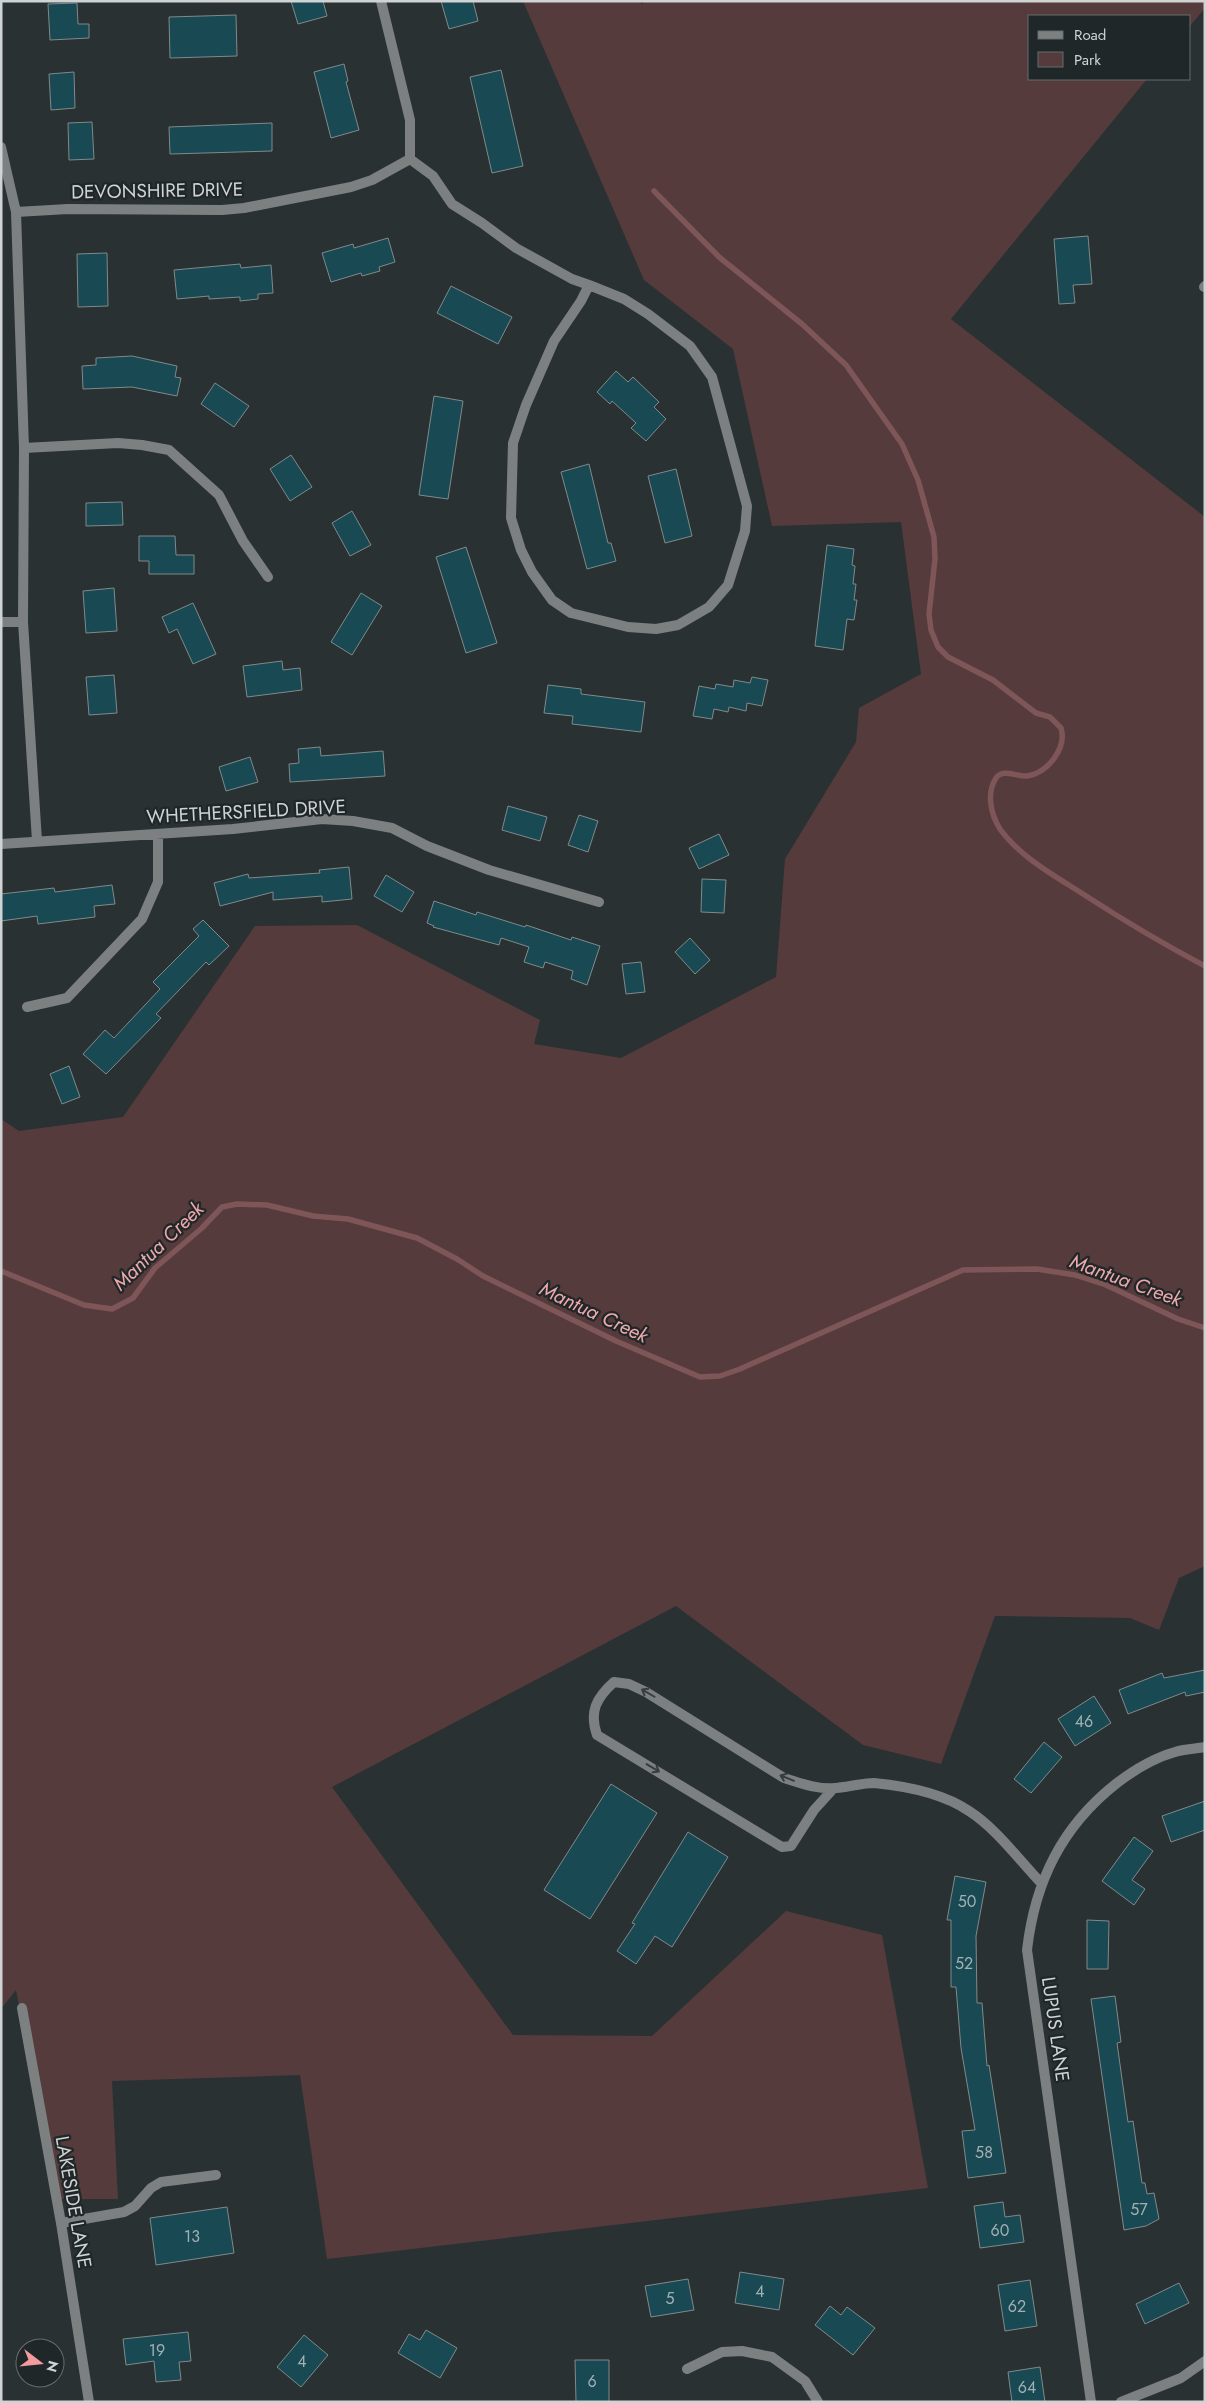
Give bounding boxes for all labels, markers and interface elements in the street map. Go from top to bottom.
legend [1028,15,1191,80]
text: Road [1074,24,1106,46]
text: Park [1074,49,1101,71]
street label: DEVONSHIRE DRIVE [71,176,243,205]
street label: WHETHERSFIELD DRIVE [146,793,346,830]
water label: Mantua Creek [106,1194,212,1297]
water label: Mantua Creek [1066,1247,1187,1315]
water label: Mantua Creek [535,1275,654,1351]
one-way arrow [642,1688,656,1698]
house number: 46 [1075,1710,1093,1733]
one-way arrow [645,1764,659,1774]
one-way arrow [780,1773,795,1782]
house number: 50 [958,1890,976,1913]
house number: 52 [955,1952,973,1975]
street label: LUPUS LANE [1035,1975,1076,2083]
street label: LAKESIDE LANE [49,2134,98,2270]
house number: 58 [975,2141,993,2164]
house number: 57 [1130,2198,1148,2221]
house number: 60 [991,2219,1009,2242]
house number: 13 [184,2225,200,2248]
house number: 4 [755,2280,765,2303]
house number: 5 [665,2287,675,2310]
house number: 62 [1008,2295,1026,2318]
north arrow [15,2338,65,2388]
house number: 19 [149,2339,165,2362]
house number: 4 [297,2350,307,2373]
text: N [41,2358,64,2375]
house number: 6 [587,2370,597,2393]
house number: 64 [1018,2376,1036,2399]

